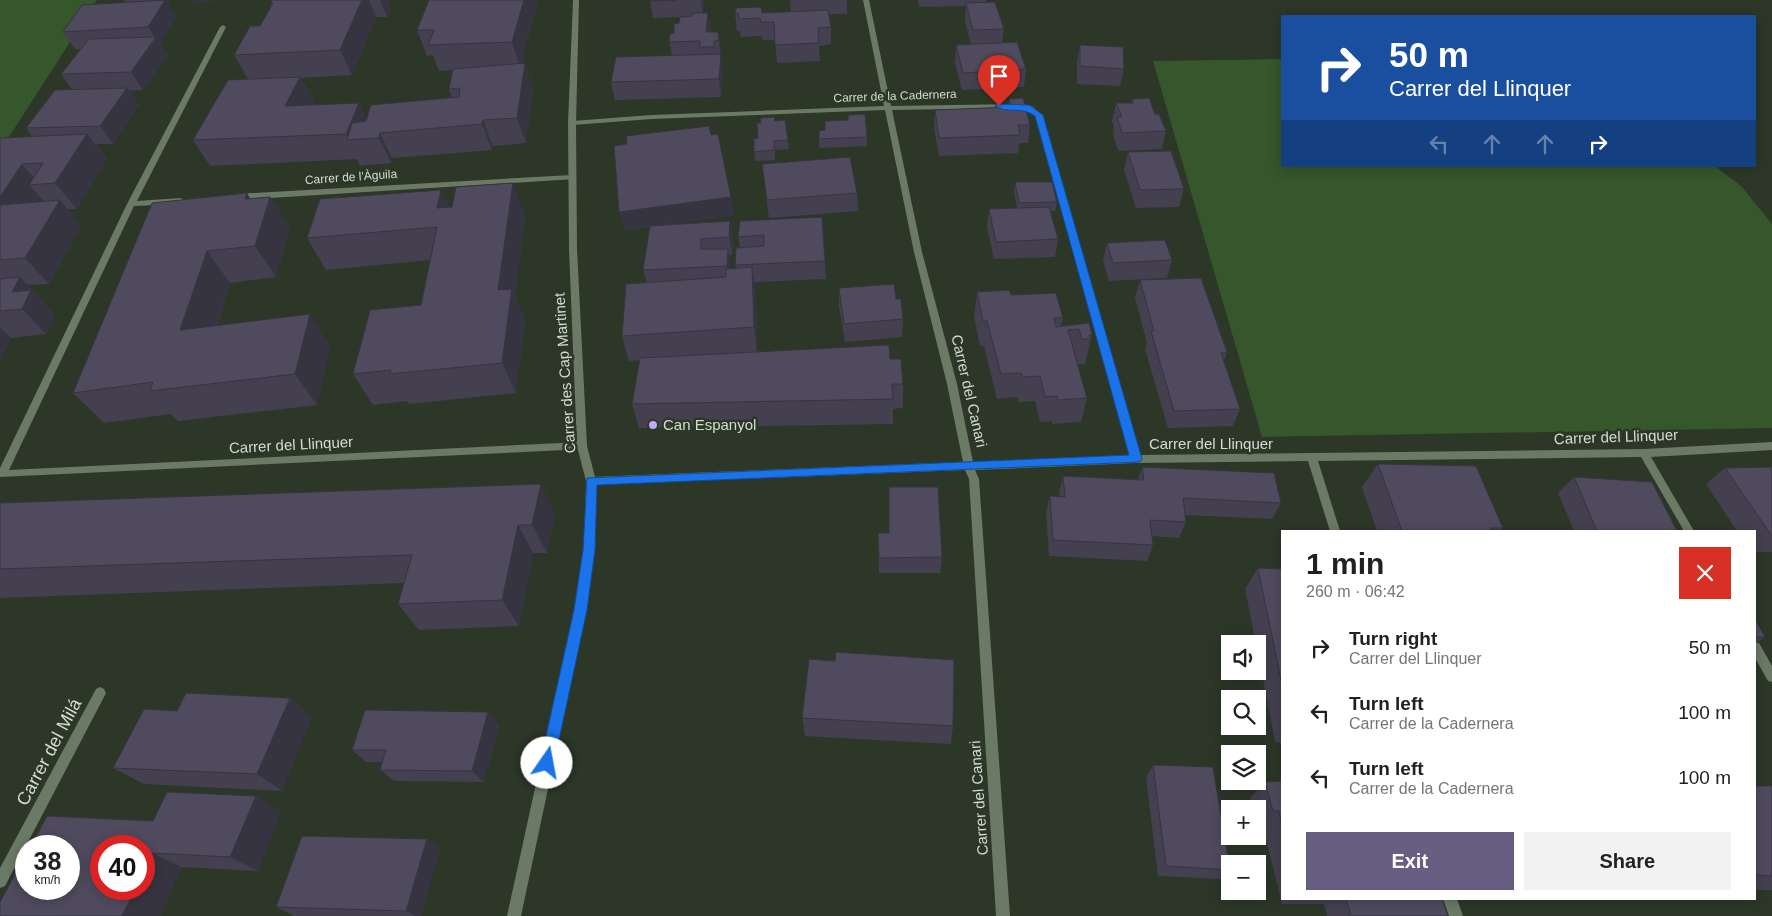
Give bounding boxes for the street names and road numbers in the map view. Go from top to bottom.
street label: Carrer de la Cadernera [833,87,957,105]
street label: Carrer de l'Àguila [304,166,398,187]
street label: Carrer des Cap Martinet [550,291,579,454]
street label: Carrer del Canari [948,333,991,449]
street label: Carrer del Llinquer [1554,426,1678,447]
street label: Carrer del Llinquer [228,433,353,456]
street label: Carrer del Llinquer [1149,435,1273,452]
street label: Carrer del Milá [12,694,86,809]
street label: Carrer del Canari [966,740,991,856]

